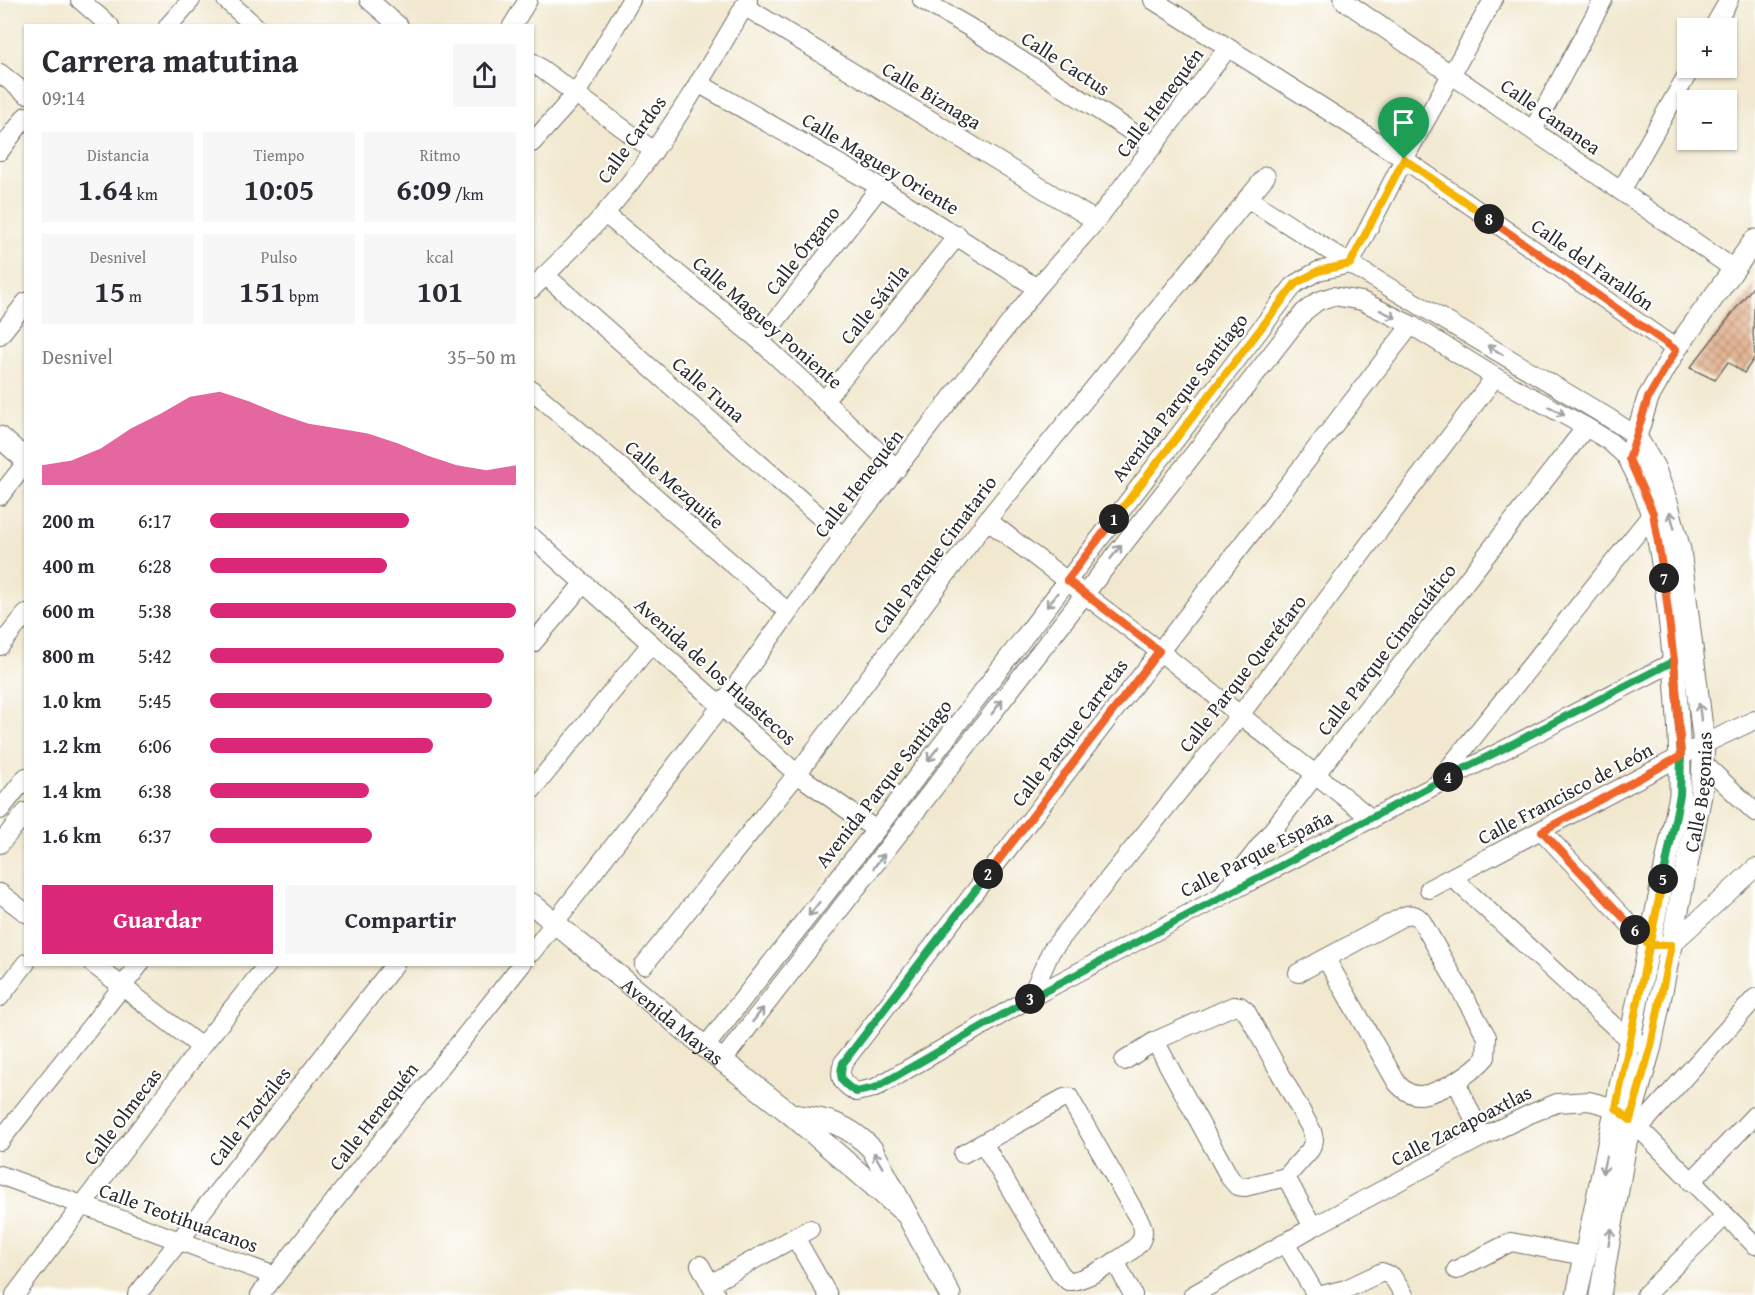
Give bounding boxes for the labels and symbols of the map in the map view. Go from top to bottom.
street label: Calle Cactus [1016,24,1116,103]
street label: Calle Henequén [1108,41,1210,163]
street label: Calle Biznaga [877,54,988,136]
street label: Calle Cananea [1495,71,1607,162]
street label: Calle Cardos [589,89,673,189]
pin [1378,97,1429,159]
street label: Calle Maguey Oriente [797,105,965,221]
street label: Calle Órgano [758,199,846,301]
pin: 8 [1474,204,1504,234]
street label: Calle del Farallón [1526,211,1660,317]
street label: Calle Maguey Poniente [687,249,849,395]
street label: Calle Sávila [833,257,916,350]
street label: Avenida Parque Santiago [1104,306,1254,488]
one-way arrow [1379,308,1397,320]
one-way arrow [1487,344,1504,356]
street label: Calle Tuna [666,349,752,429]
one-way arrow [1548,406,1566,417]
street label: Calle Henequén [806,423,910,543]
street label: Calle Mezquite [619,433,731,535]
street label: Calle Parque Cimatario [865,469,1003,639]
pin: 1 [1099,504,1129,534]
one-way arrow [1665,510,1677,529]
one-way arrow [1110,544,1123,560]
street label: Calle Parque Cimacuático [1309,557,1463,741]
pin: 7 [1649,563,1679,593]
street label: Calle Parque Querétaro [1171,588,1313,758]
street label: Avenida de los Huastecos [629,590,803,752]
one-way arrow [1045,591,1058,607]
street label: Calle Parque Carretas [1004,652,1134,812]
street label: Avenida Parque Santiago [808,692,958,874]
one-way arrow [991,699,1004,715]
one-way arrow [1694,703,1705,723]
street label: Calle Begonias [1676,730,1719,854]
street label: Calle Francisco de León [1472,734,1658,852]
one-way arrow [927,746,940,762]
pin: 4 [1433,762,1463,792]
street label: Calle Parque España [1175,802,1338,904]
one-way arrow [872,854,885,870]
pin: 2 [973,859,1003,889]
pin: 5 [1648,864,1678,894]
one-way arrow [807,900,820,916]
pin: 6 [1620,915,1650,945]
street label: Avenida Mayas [616,970,730,1071]
pin: 3 [1015,984,1045,1014]
one-way arrow [752,1007,764,1023]
street label: Calle Henequén [321,1056,425,1176]
street label: Calle Tzotziles [201,1060,297,1172]
street label: Calle Olmecas [76,1061,168,1171]
street label: Calle Zacapoaxtlas [1386,1077,1536,1173]
one-way arrow [872,1152,884,1169]
one-way arrow [1598,1155,1609,1174]
street label: Calle Teotihuacanos [95,1175,263,1259]
one-way arrow [1605,1228,1616,1248]

